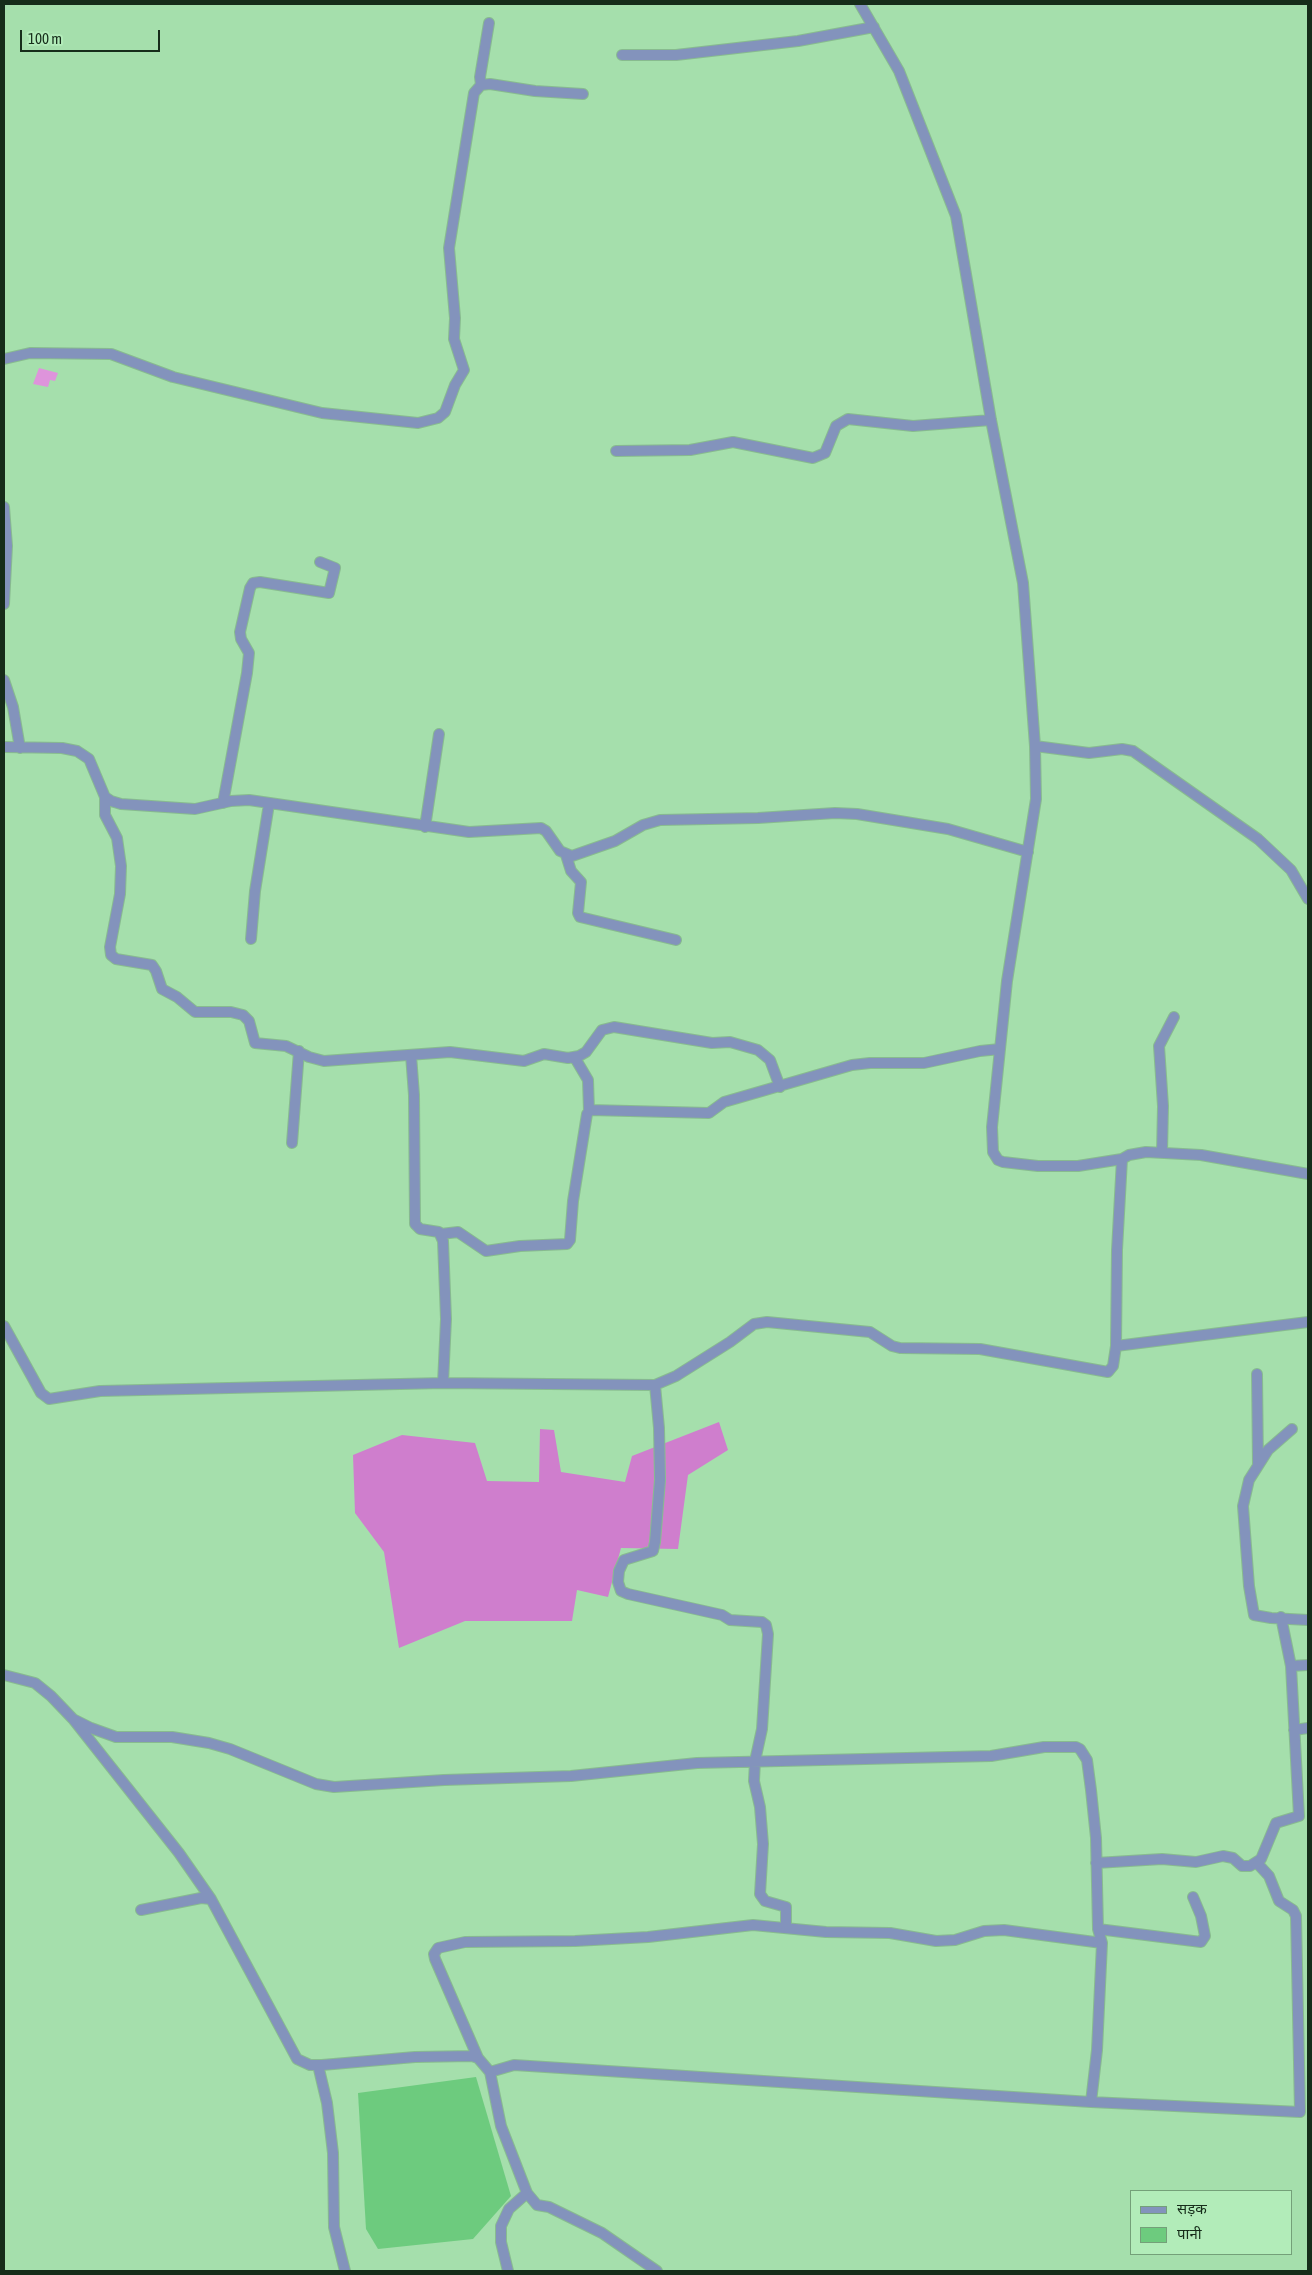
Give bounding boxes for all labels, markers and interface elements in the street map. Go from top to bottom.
scale bar [22,20,162,52]
text: 100 m [28,30,62,47]
legend [1130,2190,1292,2255]
text: सड़क [1177,2200,1207,2217]
text: पानी [1177,2225,1202,2242]

